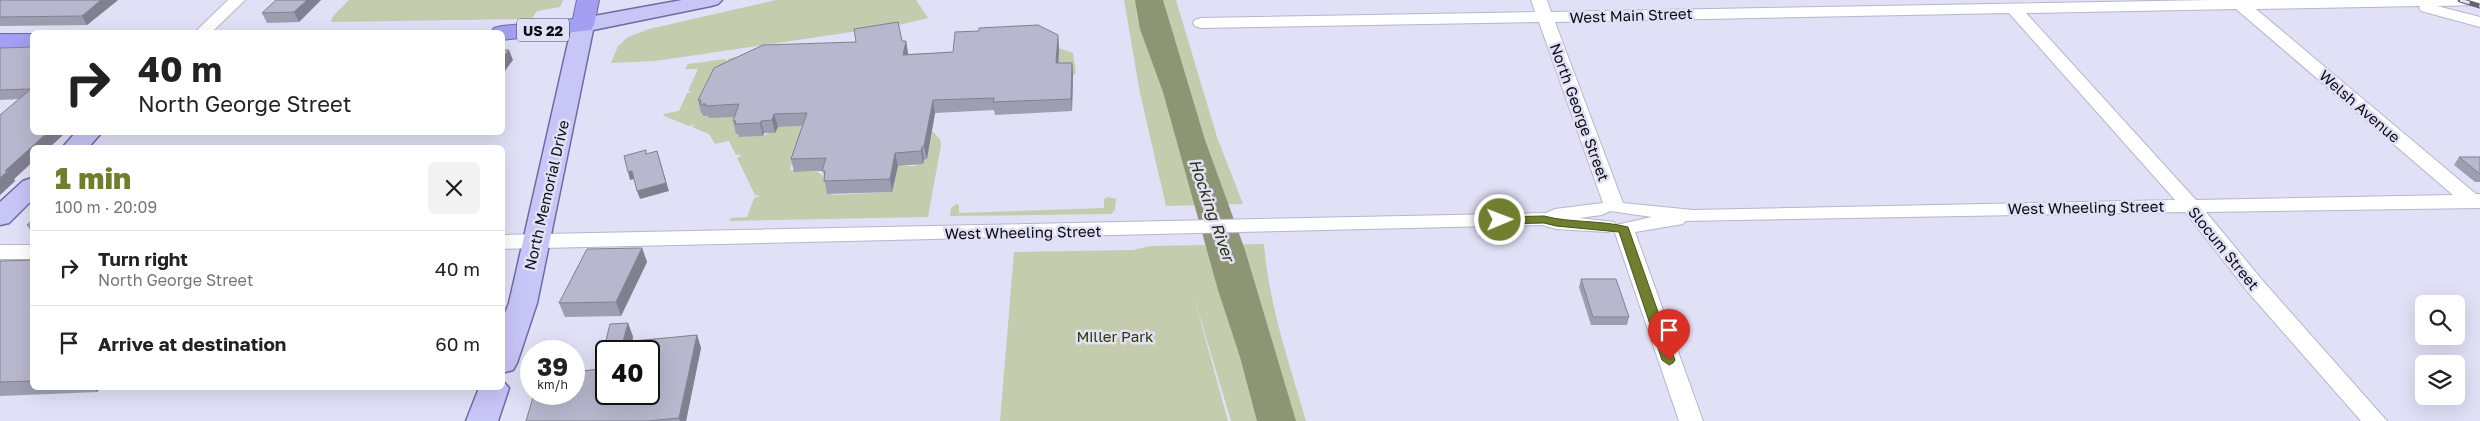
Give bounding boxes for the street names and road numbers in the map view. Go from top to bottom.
street label: West Main Street [1569,4,1693,26]
road number: US 22 [517,18,569,42]
street label: North George Street [1547,41,1613,183]
street label: Welsh Avenue [2316,66,2404,146]
street label: North Memorial Drive [520,118,572,272]
street label: West Wheeling Street [2008,197,2164,217]
street label: Slocum Street [2185,203,2263,293]
street label: West Wheeling Street [945,222,1101,242]

